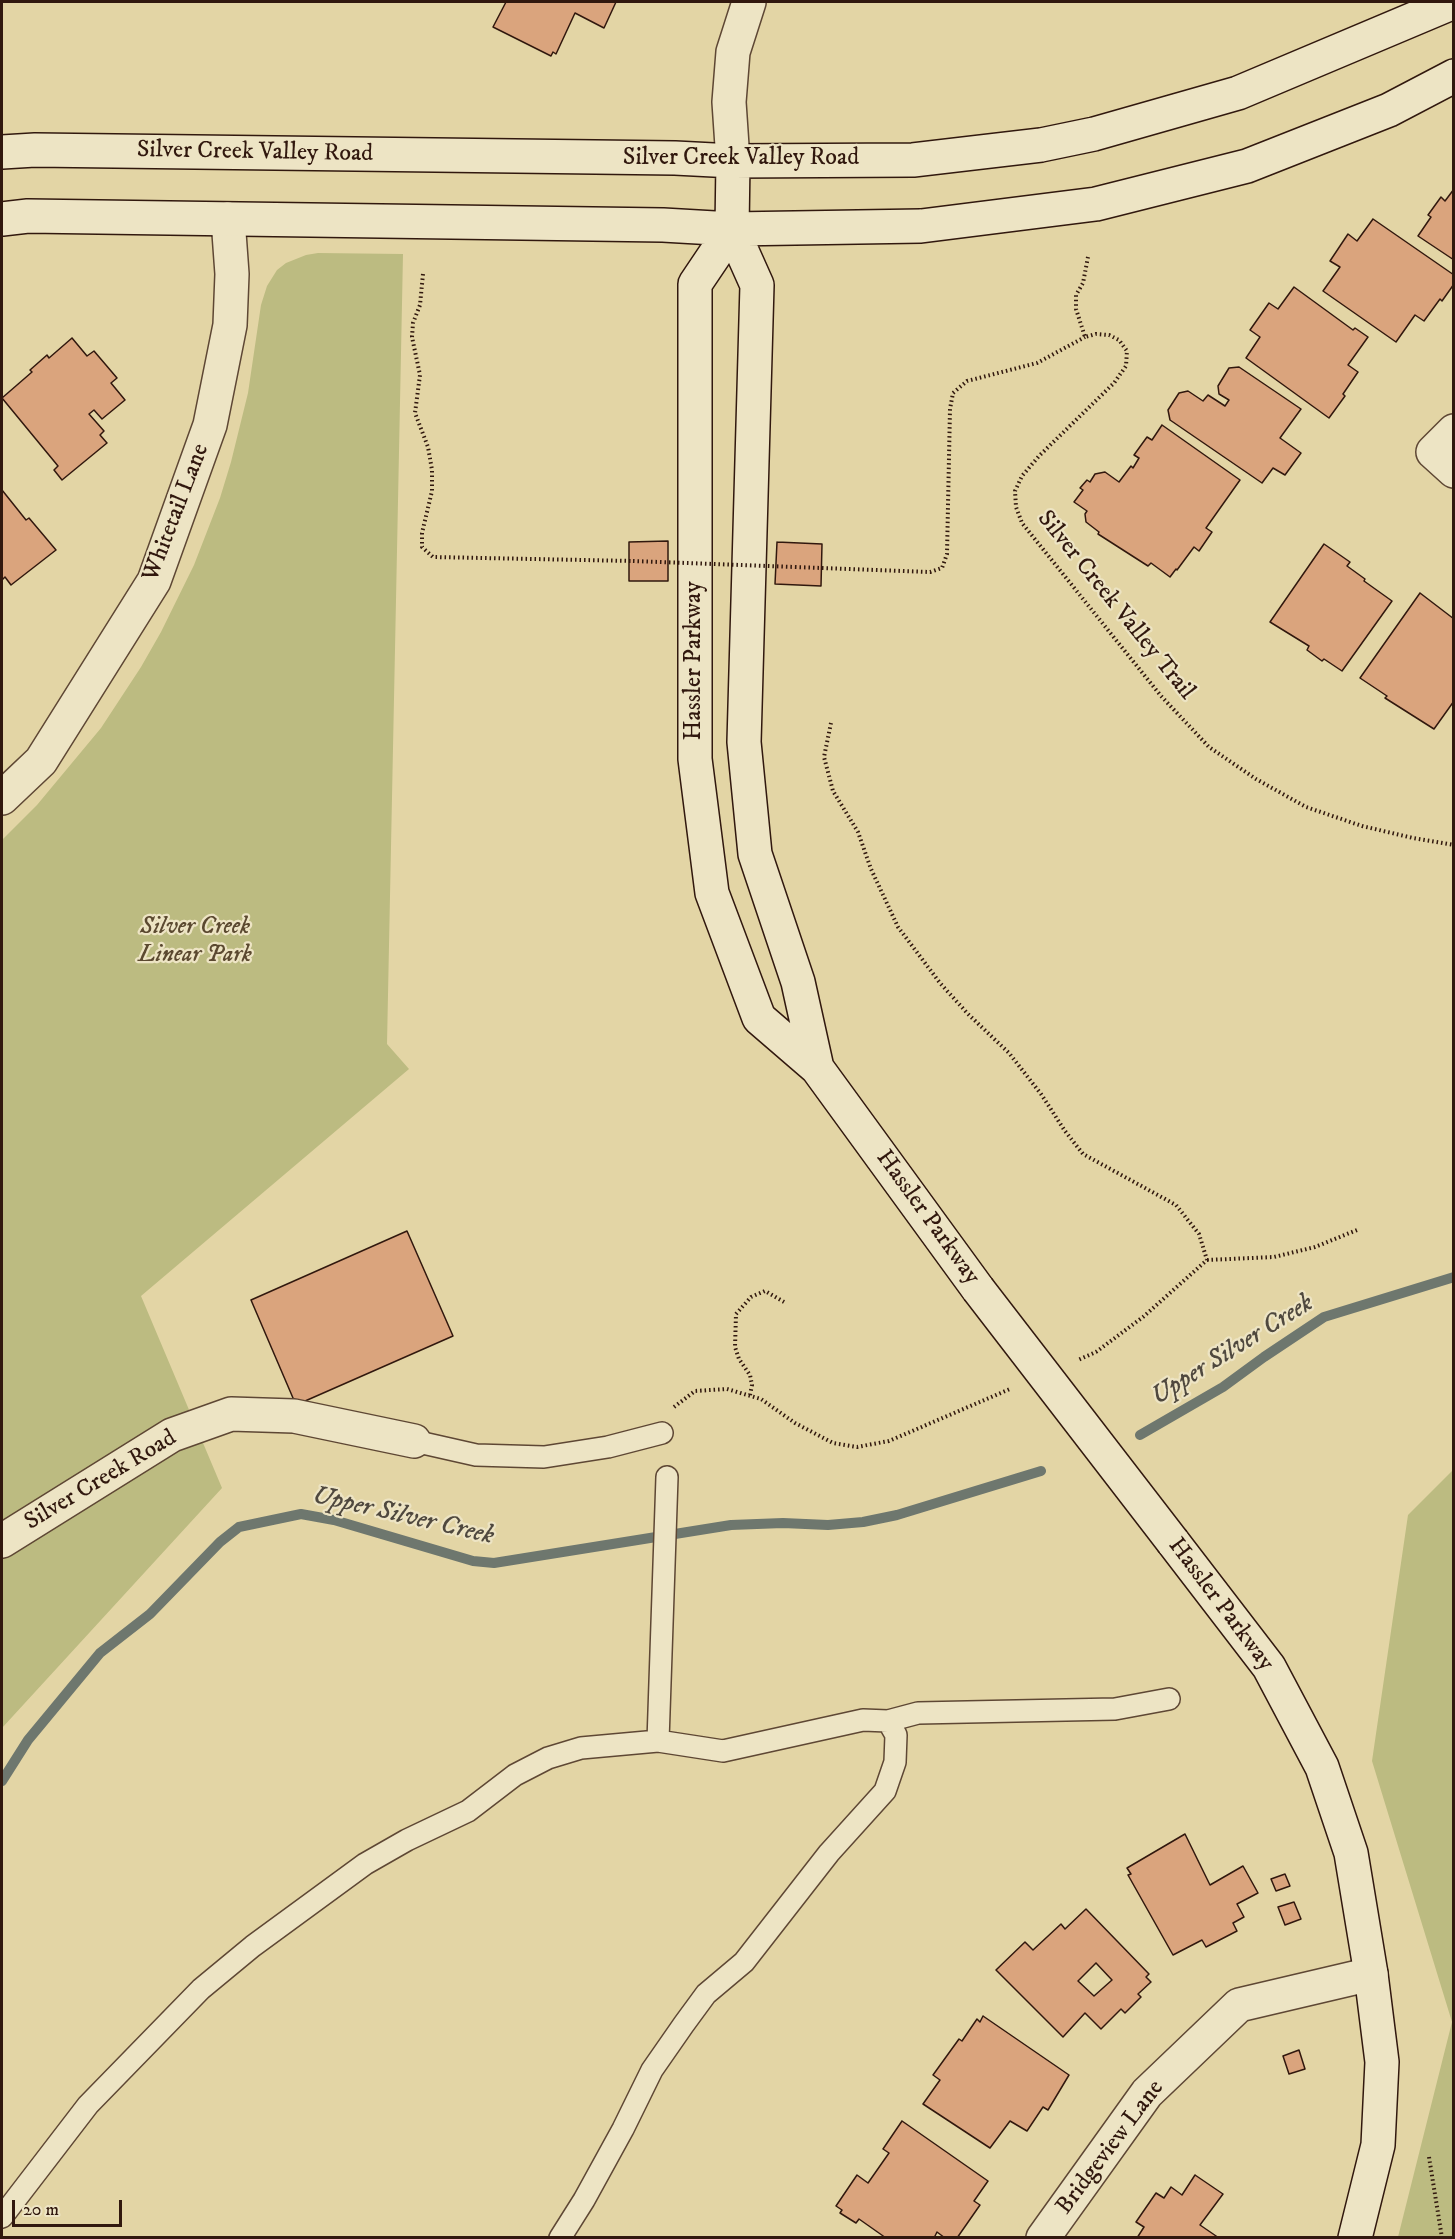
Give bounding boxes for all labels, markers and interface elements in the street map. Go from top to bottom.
street label: Silver Creek Valley Road [137,137,373,169]
street label: Silver Creek Valley Road [623,145,859,173]
street label: Whitetail Lane [138,440,216,586]
street label: Silver Creek Valley Trail [1030,506,1200,706]
street label: Hassler Parkway [681,581,709,741]
park label: Silver Creek Linear Park [138,914,252,970]
street label: Hassler Parkway [869,1145,985,1291]
water label: Upper Silver Creek [1146,1289,1320,1413]
street label: Silver Creek Road [20,1424,182,1538]
water label: Upper Silver Creek [309,1481,497,1553]
street label: Hassler Parkway [1161,1533,1279,1677]
street label: Bridgeview Lane [1051,2075,1171,2221]
scale bar [15,2188,124,2226]
text: 20 m [23,2199,59,2221]

